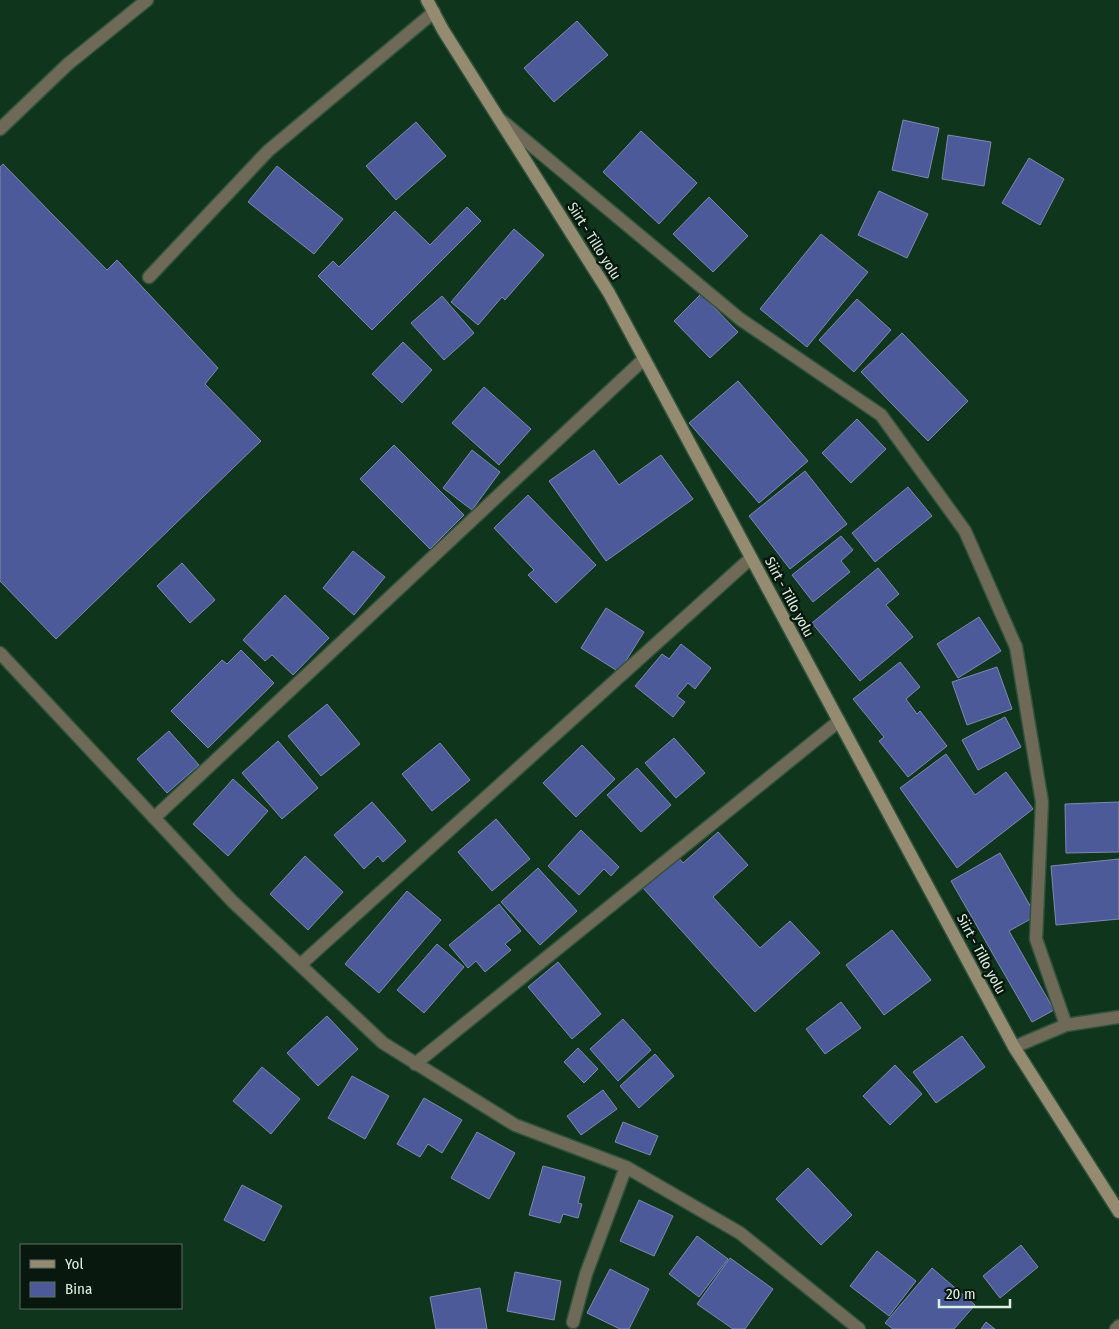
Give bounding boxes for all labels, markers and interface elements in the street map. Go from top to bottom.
street label: Siirt - Tillo yolu [564,199,624,283]
street label: Siirt - Tillo yolu [761,554,817,640]
street label: Siirt - Tillo yolu [953,911,1009,997]
legend [20,1244,182,1309]
text: Yol [65,1255,83,1273]
scale bar [939,1276,1010,1308]
text: Bina [65,1280,92,1298]
text: 20 m [946,1285,976,1303]

